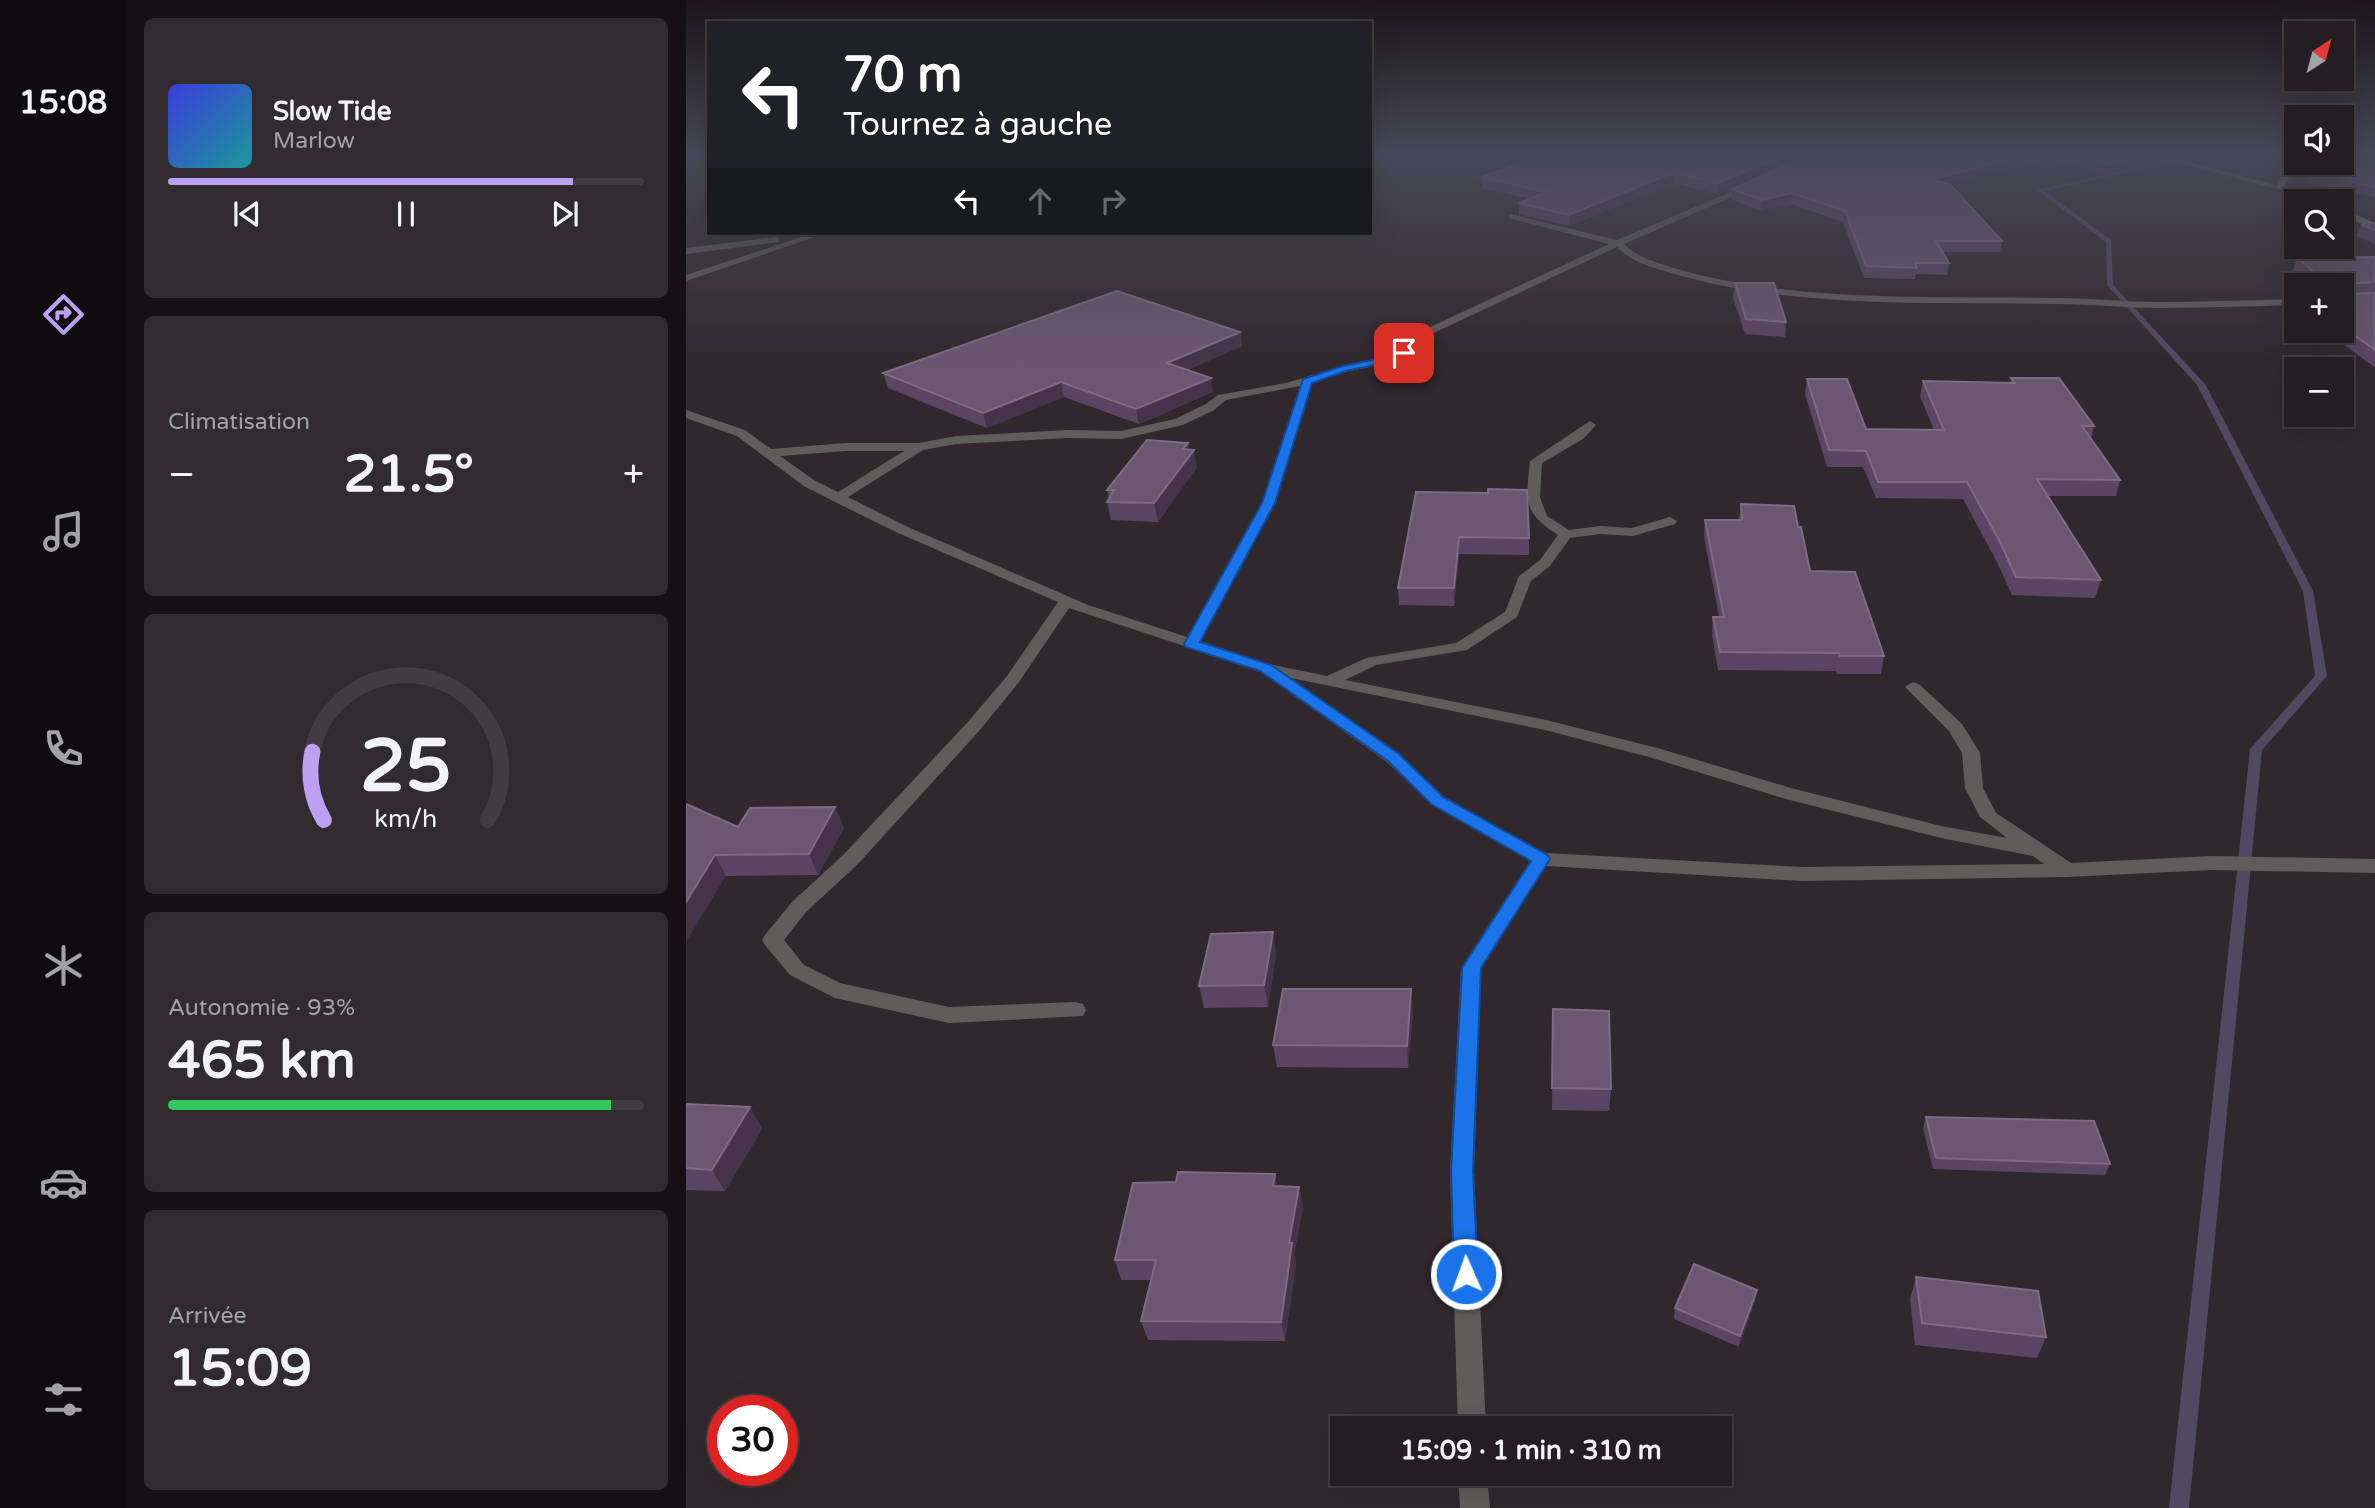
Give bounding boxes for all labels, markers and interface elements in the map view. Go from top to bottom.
north arrow [2284,21,2354,91]
map controls [2284,21,2354,427]
text: 70 m [843,46,962,105]
icon: left [728,49,819,140]
text: 15:08 [19,84,107,122]
text: Slow Tide [273,96,391,127]
button: sound [2284,105,2354,175]
text: Tournez à gauche [843,106,1112,144]
text: Marlow [273,127,355,155]
icon: left [948,182,986,220]
icon: ahead [1021,182,1059,220]
icon: right [1094,182,1132,220]
button: search [2284,189,2354,259]
icon: previous [228,195,266,233]
icon: pause [387,195,425,233]
icon: next [546,195,584,233]
button: + [2284,273,2354,343]
icon: directions [39,290,88,339]
pin [1374,323,1434,383]
icon: arrive [1385,334,1423,372]
button: − [2284,357,2354,427]
text: Climatisation [168,408,310,436]
text: 21.5° [344,443,474,506]
text: − [168,452,195,498]
text: + [623,452,644,498]
icon: music [39,507,88,556]
text: 25 [360,723,452,811]
icon: phone [39,724,88,773]
text: km/h [375,804,437,834]
icon: climate [39,941,88,990]
text: Autonomie · 93% [168,994,355,1022]
text: 465 km [168,1029,356,1092]
icon: car [39,1158,88,1207]
position arrow [1429,1237,1503,1311]
text: Arrivée [168,1302,246,1330]
text: 15:09 [168,1337,312,1400]
icon: filters [39,1375,88,1424]
speed limit sign: 30 [707,1395,798,1486]
text: 15:09 · 1 min · 310 m [1400,1435,1662,1466]

